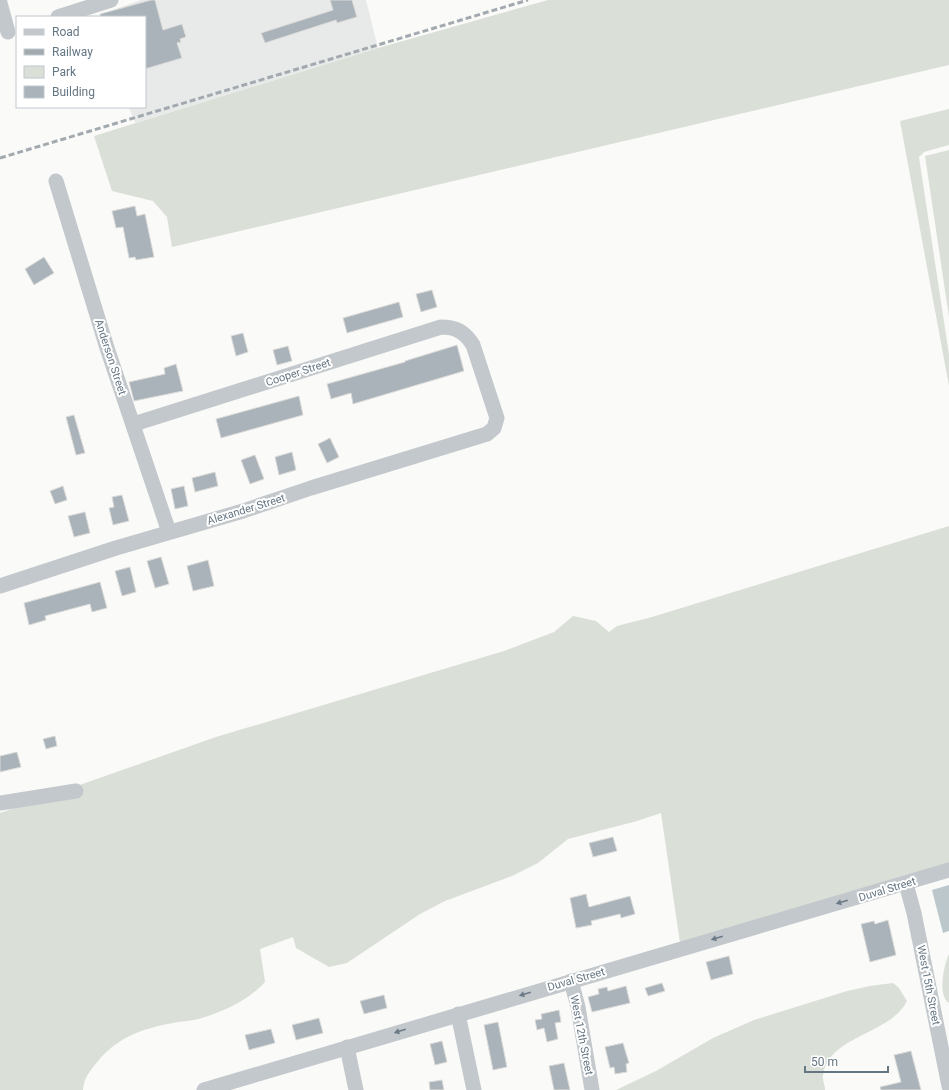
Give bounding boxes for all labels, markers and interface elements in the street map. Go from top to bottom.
legend [16,16,146,108]
text: Road [52,25,80,39]
text: Railway [52,45,93,59]
text: Park [52,65,77,79]
text: Building [52,85,95,99]
street label: Anderson Street [92,318,129,397]
street label: Cooper Street [264,356,332,389]
street label: Alexander Street [206,491,287,527]
street label: Duval Street [857,875,918,904]
one-way arrow [836,899,848,905]
one-way arrow [711,935,723,941]
street label: West 15th Street [914,944,943,1027]
street label: Duval Street [546,965,607,994]
one-way arrow [519,991,531,997]
street label: West 12th Street [567,994,596,1077]
one-way arrow [394,1028,406,1034]
scale bar [805,1048,888,1074]
text: 50 m [811,1055,838,1069]

